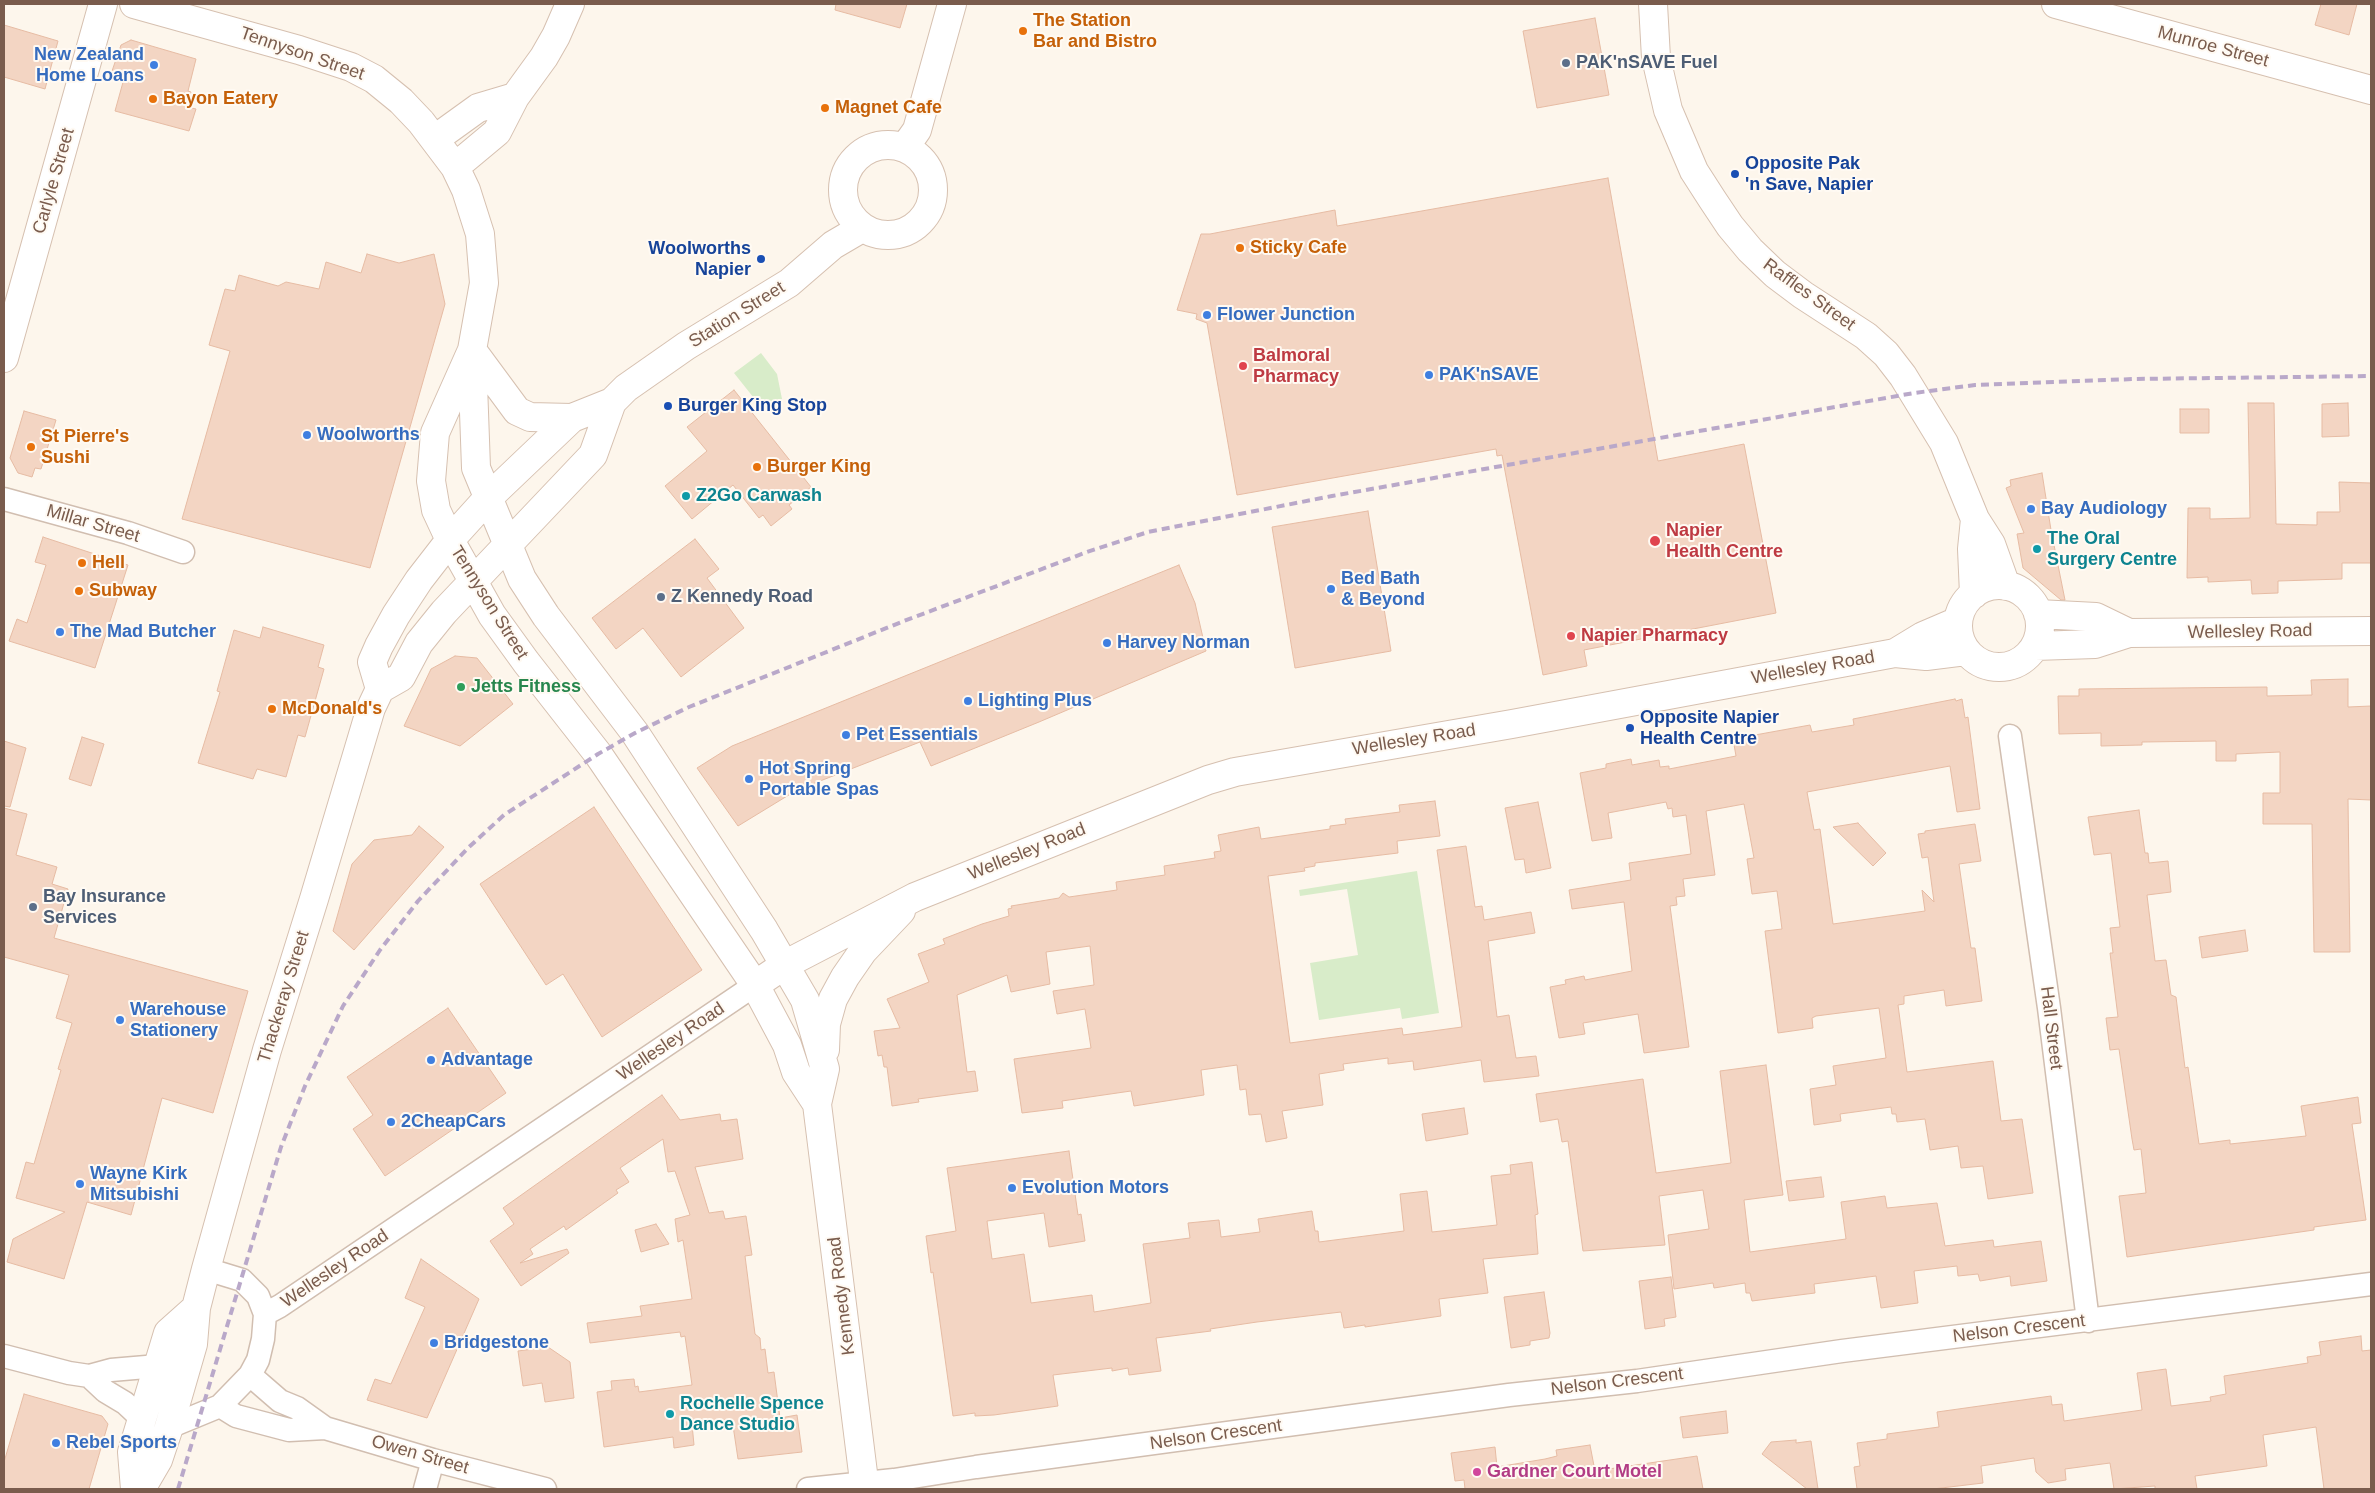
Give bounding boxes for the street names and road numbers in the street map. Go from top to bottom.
street label: Munroe Street [2155,22,2271,72]
street label: Tennyson Street [237,23,367,85]
street label: Carlyle Street [29,126,79,236]
street label: Raffles Street [1759,254,1859,336]
street label: Station Street [685,277,789,353]
street label: Millar Street [44,500,142,548]
street label: Tennyson Street [445,542,533,664]
street label: Wellesley Road [2187,620,2313,644]
street label: Wellesley Road [1750,647,1876,689]
street label: Wellesley Road [1351,720,1477,760]
street label: Wellesley Road [965,819,1089,885]
street label: Thackeray Street [254,928,314,1066]
street label: Hall Street [2035,985,2067,1071]
street label: Wellesley Road [613,998,729,1086]
street label: Wellesley Road [277,1225,393,1313]
street label: Kennedy Road [824,1236,860,1356]
street label: Nelson Crescent [1952,1310,2086,1348]
street label: Nelson Crescent [1550,1363,1684,1401]
street label: Nelson Crescent [1149,1415,1283,1455]
street label: Owen Street [369,1431,471,1479]

